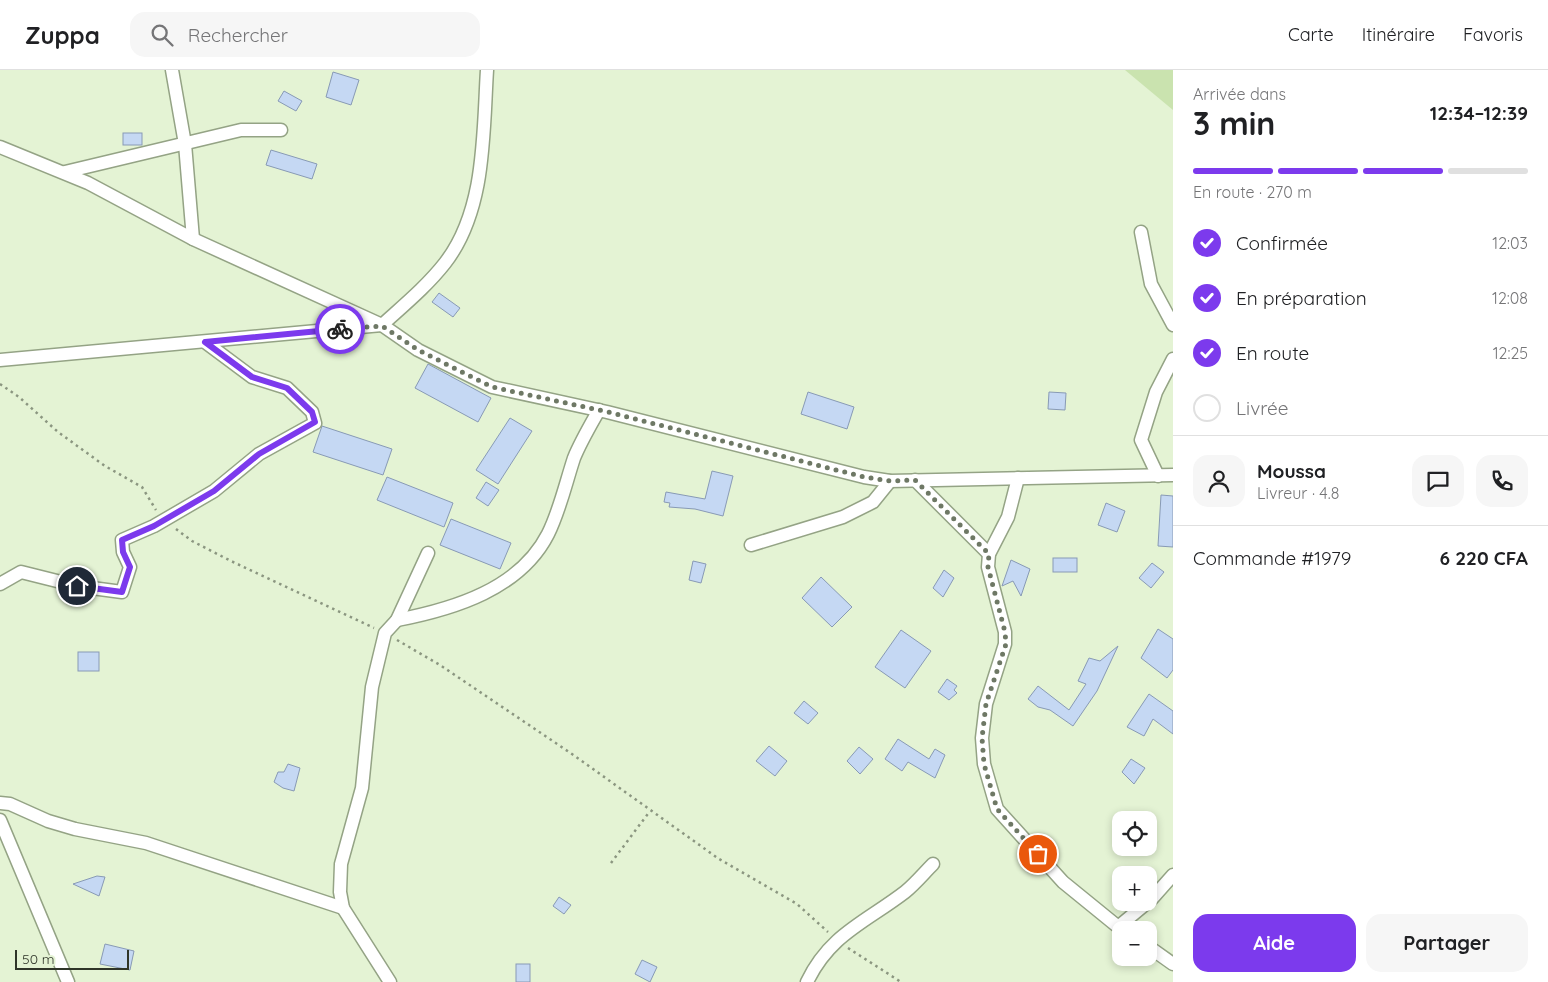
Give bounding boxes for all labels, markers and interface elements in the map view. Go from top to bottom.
search box [130,12,480,57]
text: Zuppa [25,20,100,50]
icon: search [148,21,176,49]
text: Rechercher [188,23,288,47]
text: Carte [1288,23,1334,46]
text: Itinéraire [1362,23,1435,46]
text: Favoris [1463,23,1523,46]
text: Arrivée dans [1193,84,1286,104]
text: 12:34–12:39 [1430,101,1528,125]
text: 3 min [1193,103,1275,143]
text: En route · 270 m [1193,182,1312,202]
icon: check [1193,229,1221,257]
text: Confirmée [1236,231,1328,255]
text: 12:03 [1492,233,1528,253]
icon: check [1193,284,1221,312]
text: En préparation [1236,286,1367,310]
text: 12:08 [1492,288,1528,308]
courier [315,304,365,354]
icon: bike [326,315,354,343]
icon: check [1193,339,1221,367]
text: En route [1236,341,1309,365]
text: 12:25 [1493,343,1528,363]
text: Livrée [1236,396,1289,420]
button: person [1193,455,1245,507]
button: chat [1412,455,1464,507]
button: phone [1476,455,1528,507]
text: Moussa [1257,459,1326,483]
text: Livreur · 4.8 [1257,483,1339,503]
text: Commande #1979 [1193,546,1351,570]
text: 6 220 CFA [1439,546,1528,570]
pin [56,565,98,607]
icon: home [63,572,91,600]
map controls [1112,811,1157,966]
button: locate [1112,811,1157,856]
pin [1017,833,1059,875]
icon: bag [1024,840,1052,868]
button: + [1112,866,1157,911]
button: Aide [1193,914,1356,972]
button: Partager [1366,914,1528,972]
button: − [1112,921,1157,966]
scale bar [15,947,129,970]
text: 50 m [22,950,55,968]

